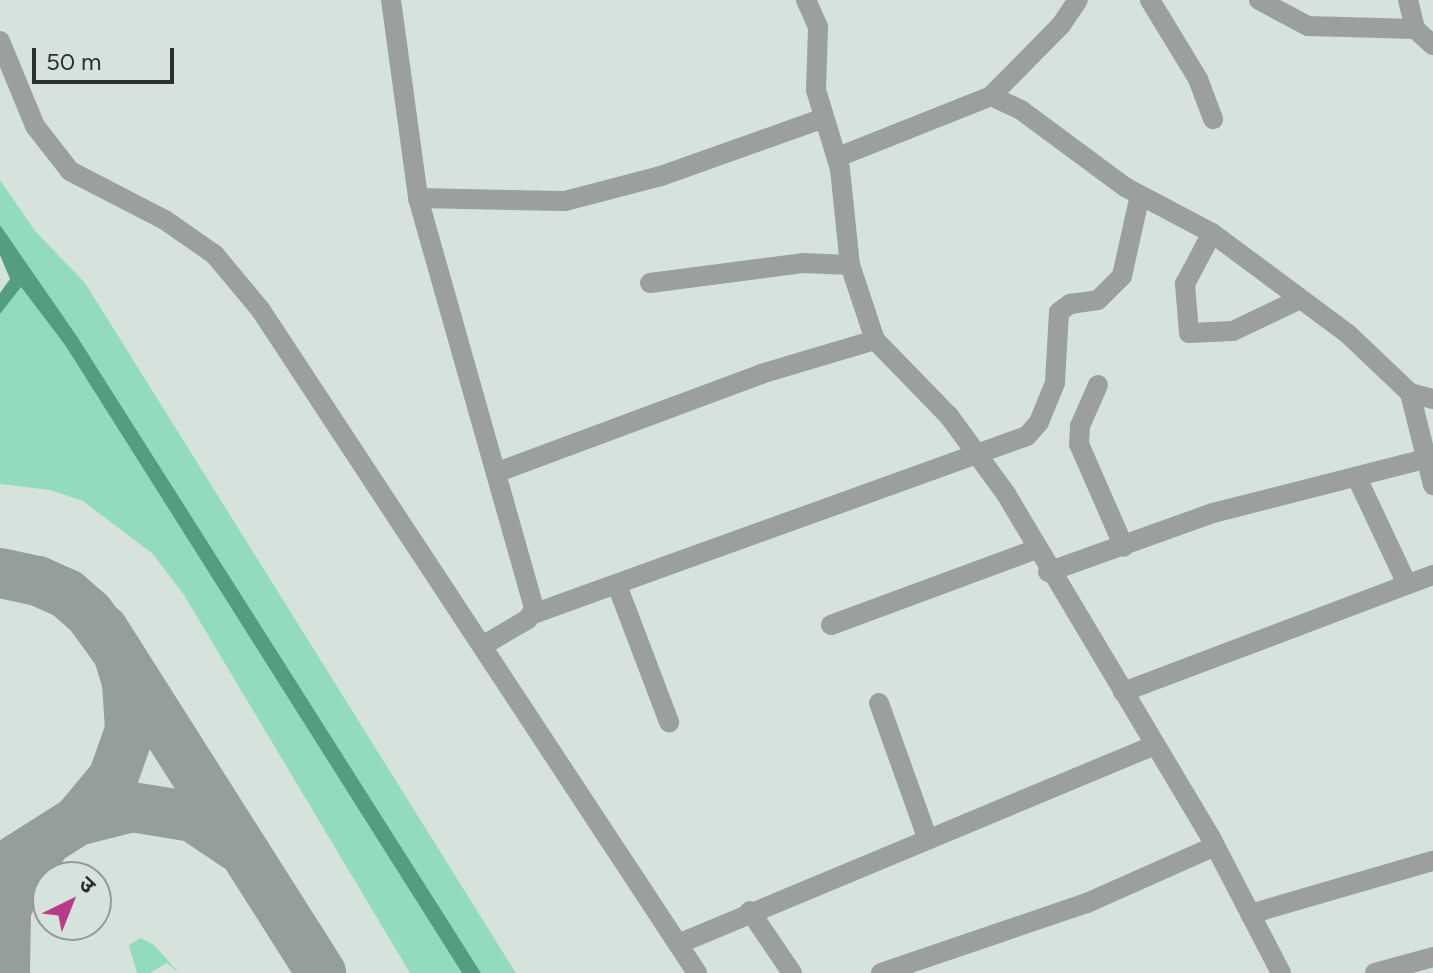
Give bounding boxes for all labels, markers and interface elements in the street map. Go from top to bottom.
scale bar [36,32,178,82]
text: 50 m [46,47,102,76]
north arrow [32,861,112,941]
text: उ [73,870,101,899]

